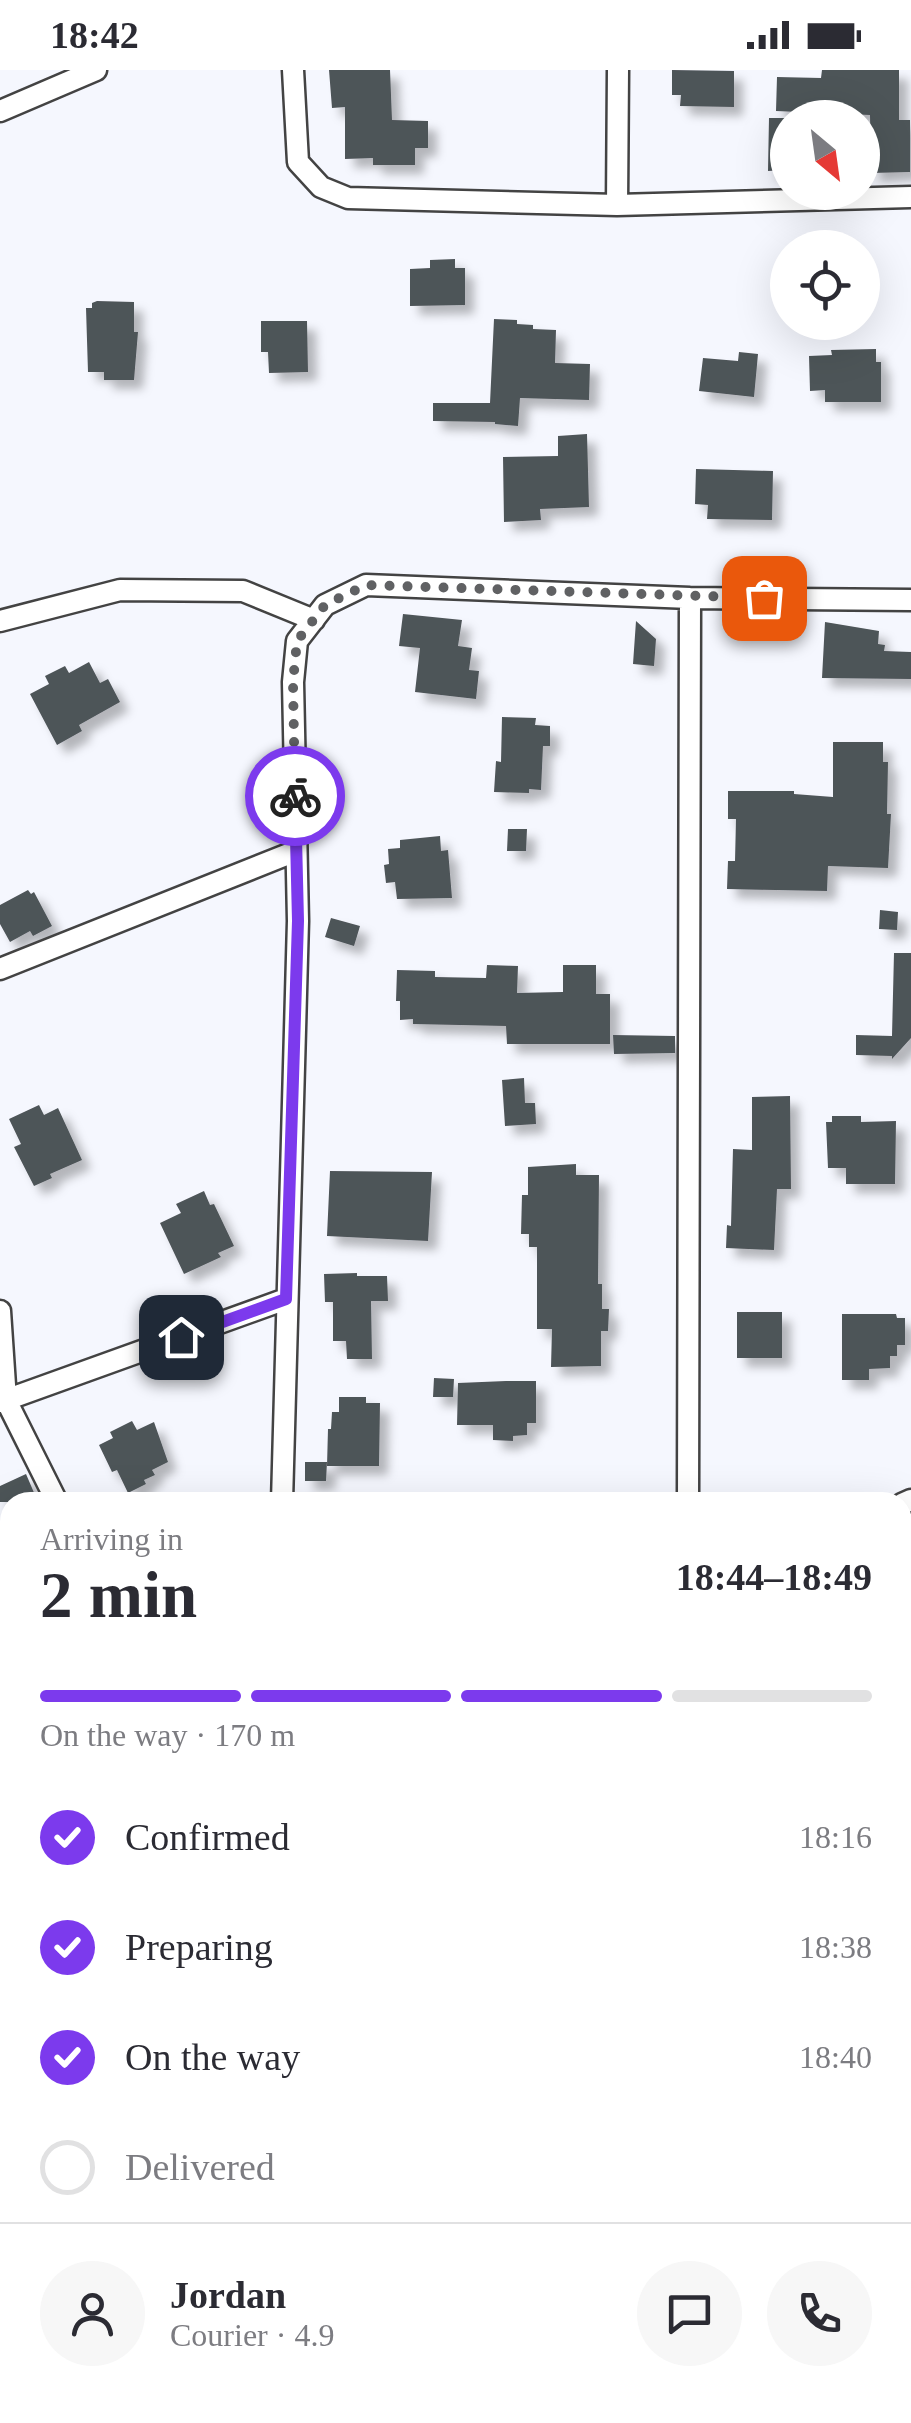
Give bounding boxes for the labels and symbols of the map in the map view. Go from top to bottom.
north arrow [770,100,880,210]
pin [722,556,807,641]
courier [245,746,345,846]
pin [139,1295,224,1380]

